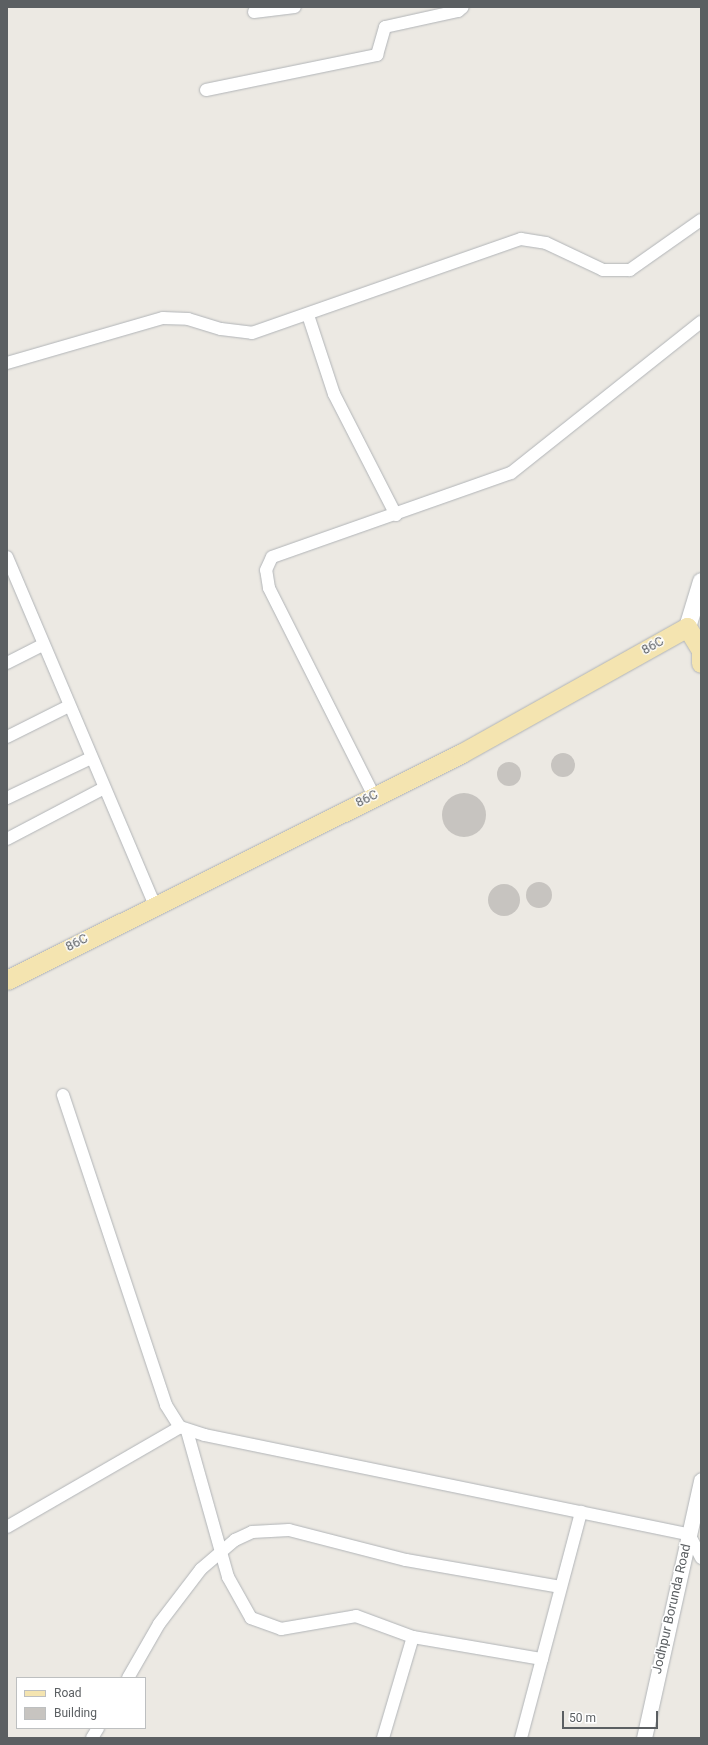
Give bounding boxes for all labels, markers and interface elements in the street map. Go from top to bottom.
street label: 86C [639,634,667,658]
street label: 86C [353,787,381,811]
street label: 86C [63,931,91,955]
street label: Jodhpur Borunda Road [649,1543,695,1675]
legend [16,1677,146,1729]
text: Road [54,1686,82,1700]
scale bar [564,1703,660,1729]
text: Building [54,1706,97,1720]
text: 50 m [569,1711,596,1725]

